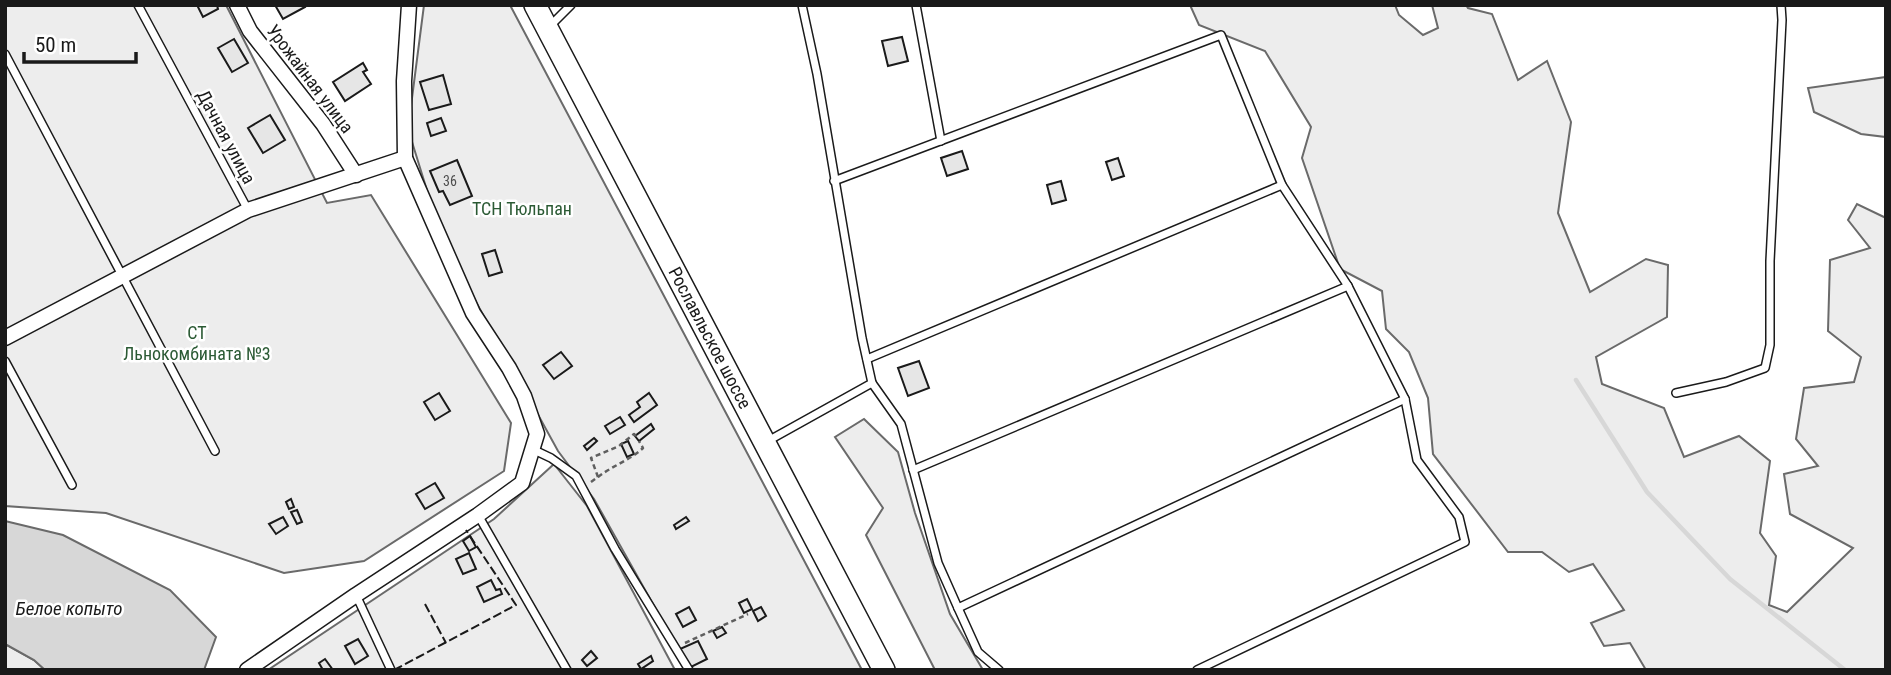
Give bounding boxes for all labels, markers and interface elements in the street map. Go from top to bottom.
street label: Урожайная улица [263,20,358,137]
scale bar [24,21,136,65]
text: 50 m [35,33,76,57]
street label: Дачная улица [193,86,260,187]
house number: 36 [443,173,457,189]
park label: ТСН Тюльпан [472,198,572,219]
street label: Рославльское шоссе [664,263,756,412]
park label: СТ Льнокомбината №3 [123,322,271,364]
water label: Белое копыто [15,597,123,620]

